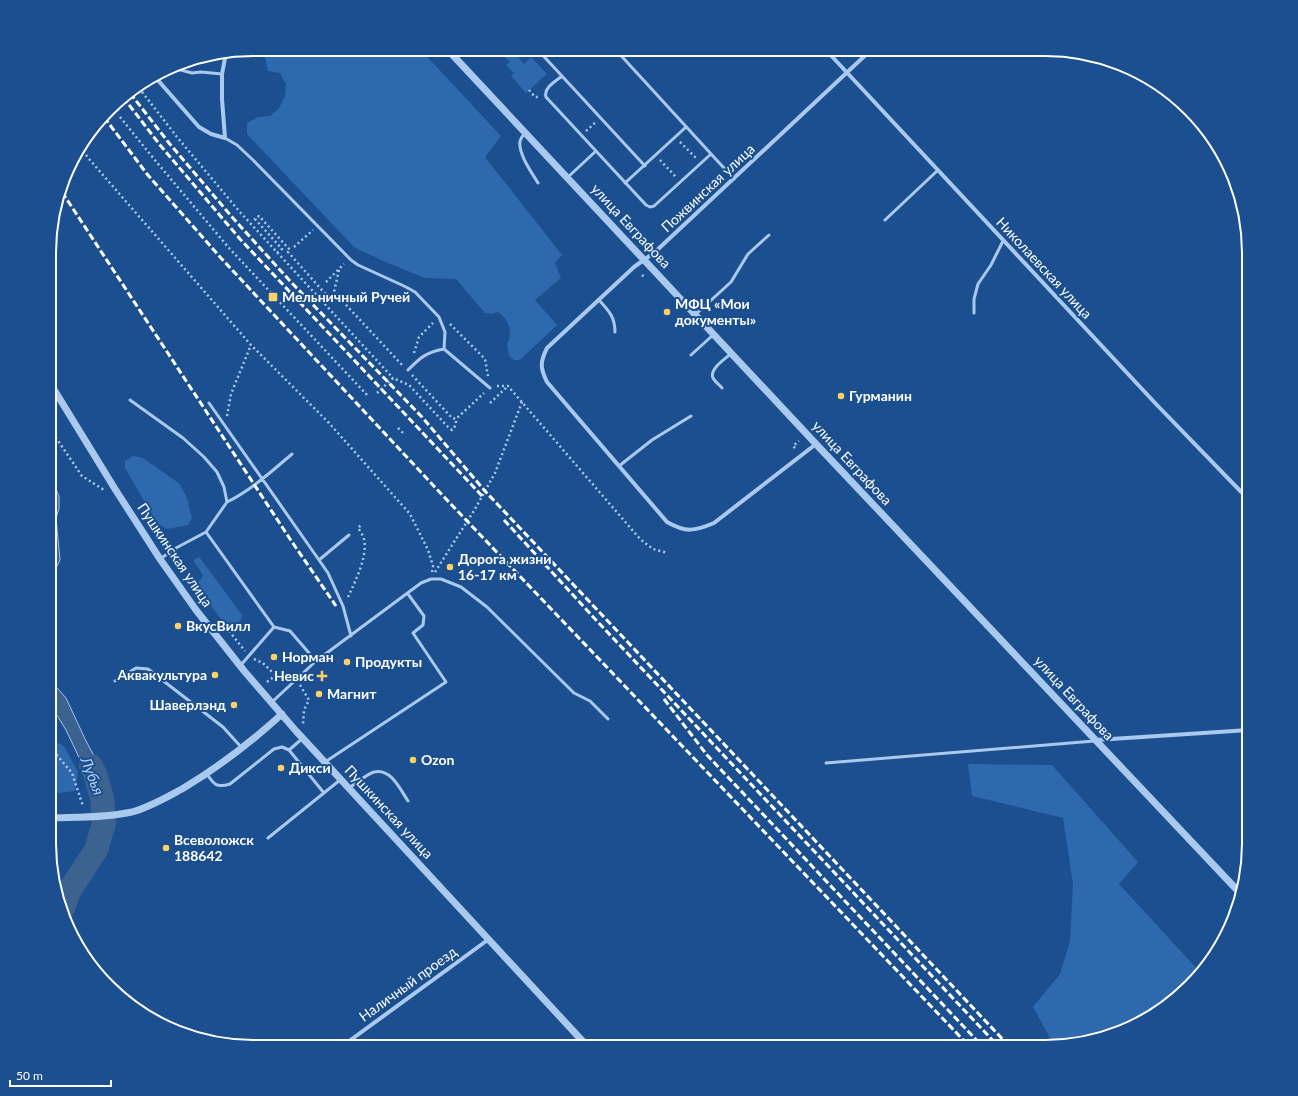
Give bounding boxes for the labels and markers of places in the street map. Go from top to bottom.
place label: Мельничный Ручей [282,288,410,305]
marker: Мельничный Ручей [267,291,279,303]
place label: МФЦ «Мои документы» [675,295,756,328]
marker: МФЦ «Мои документы» [662,307,672,317]
place label: Гурманин [849,387,912,404]
marker: Гурманин [836,391,846,401]
place label: Дорога жизни 16-17 км [458,550,551,583]
marker: Дорога жизни 16-17 км [445,562,455,572]
place label: ВкусВилл [186,617,251,634]
marker: ВкусВилл [173,621,183,631]
place label: Норман [282,648,334,665]
marker: Норман [269,652,279,662]
place label: Продукты [355,653,422,670]
marker: Продукты [342,657,352,667]
place label: Аквакультура [116,666,207,683]
place label: Невис [274,667,314,684]
marker: Аквакультура [210,670,220,680]
marker: Невис [317,671,327,681]
place label: Магнит [327,685,377,702]
marker: Магнит [314,689,324,699]
place label: Шаверлэнд [150,696,226,713]
marker: Шаверлэнд [229,700,239,710]
place label: Ozon [421,751,455,768]
marker: Ozon [408,755,418,765]
place label: Дикси [289,759,331,776]
marker: Дикси [276,763,286,773]
place label: Всеволожск 188642 [174,831,254,864]
marker: Всеволожск 188642 [161,843,171,853]

